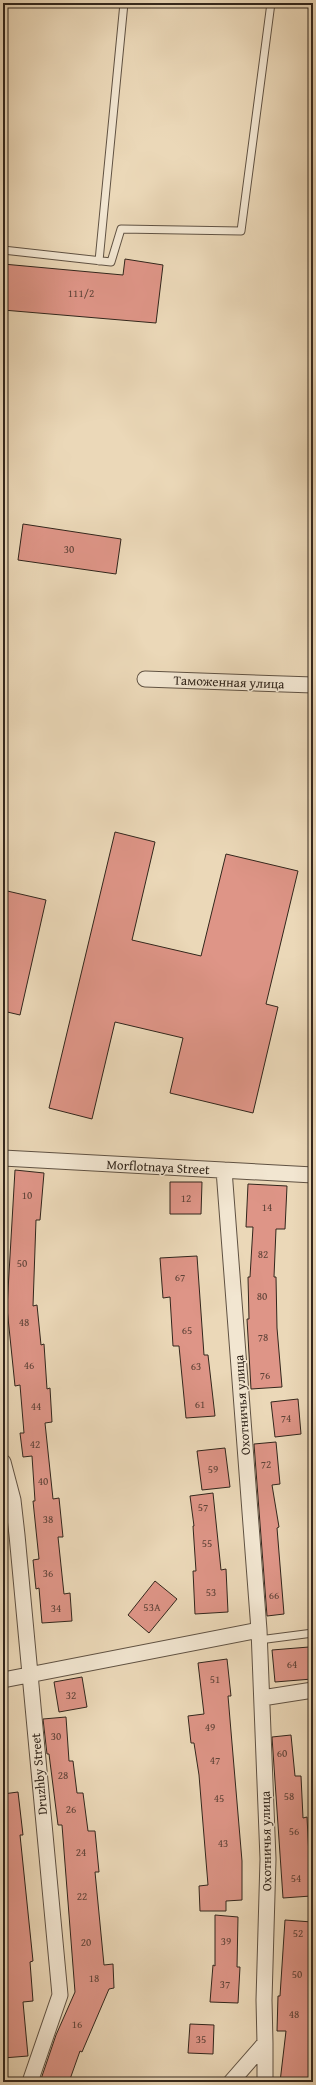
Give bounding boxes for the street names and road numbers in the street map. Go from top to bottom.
street label: Таможенная улица [173,671,286,693]
street label: Morflotnaya Street [106,1155,210,1179]
street label: Охотничья улица [229,1353,255,1456]
street label: Druzhby Street [26,1732,52,1816]
street label: Охотничья улица [256,1790,276,1891]

